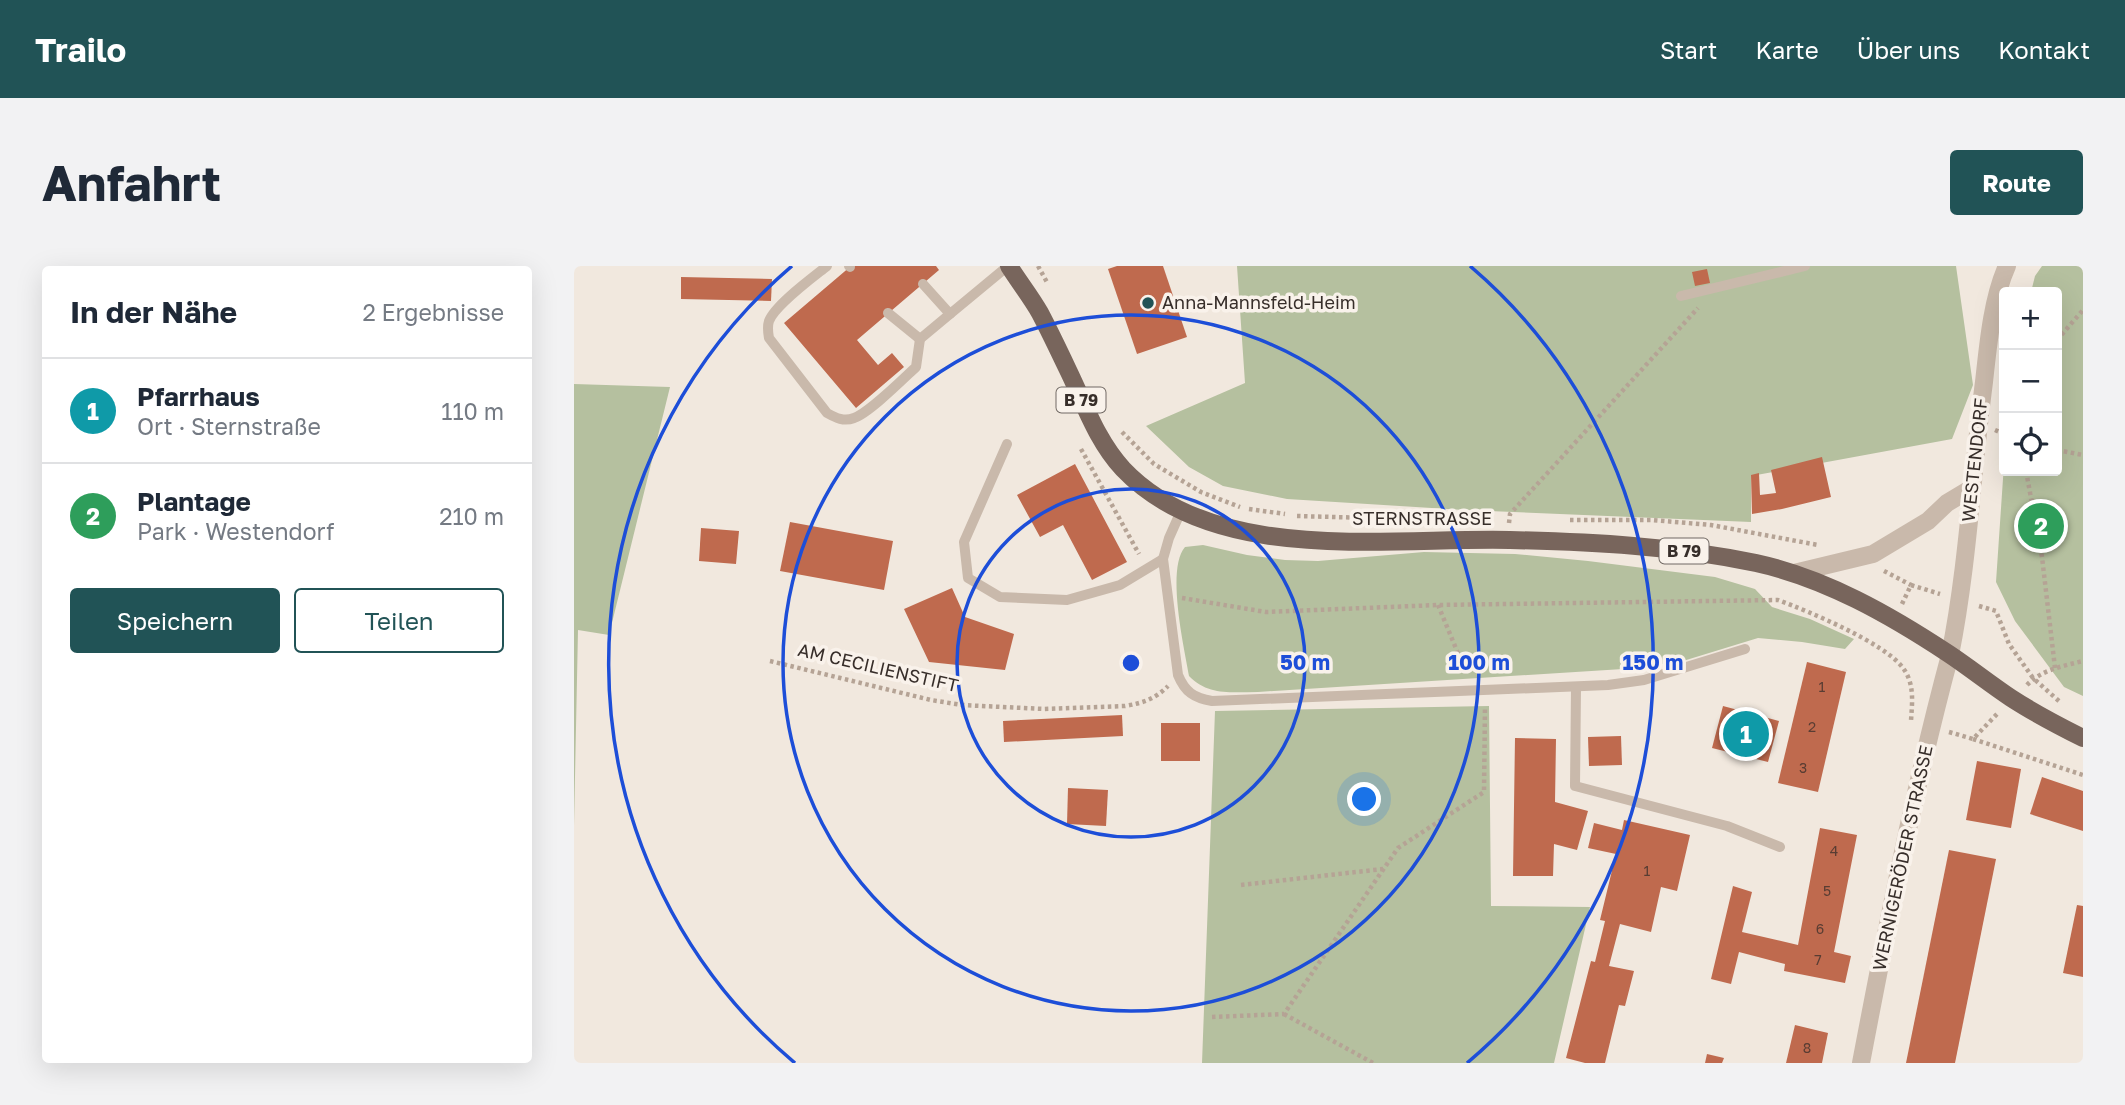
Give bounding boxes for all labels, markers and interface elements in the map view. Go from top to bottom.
text: Trailo [35,30,126,69]
text: Start [1660,35,1717,64]
text: Karte [1755,35,1819,64]
text: Über uns [1857,35,1960,64]
text: Kontakt [1998,35,2090,64]
button: Route [1950,150,2083,215]
text: Anfahrt [42,153,221,212]
map controls [1999,287,2062,476]
button: + [1999,287,2062,350]
place label: Anna-Mannsfeld-Heim [1162,291,1356,313]
text: In der Nähe [70,294,237,330]
marker: Anna-Mannsfeld-Heim [1140,295,1156,311]
text: 2 Ergebnisse [362,298,504,326]
button: − [1999,350,2062,413]
text: Pfarrhaus [137,381,260,412]
road number: B 79 [1056,388,1106,412]
text: 1 [87,397,99,425]
text: 110 m [441,397,504,425]
street label: WESTENDORF [1957,397,1991,523]
text: Ort · Sternstraße [137,412,321,440]
button: locate [1999,413,2062,476]
text: Plantage [137,486,251,517]
pin: 2 [2018,500,2064,552]
text: 2 [86,502,100,530]
text: 210 m [439,502,504,530]
street label: STERNSTRASSE [1352,507,1492,529]
text: Park · Westendorf [137,517,334,545]
road number: B 79 [1660,538,1708,564]
button: Speichern [70,588,280,653]
button: Teilen [294,588,504,653]
street label: AM CECILIENSTIFT [796,638,961,696]
text: 50 m [1280,649,1330,675]
text: 100 m [1448,649,1510,675]
text: 150 m [1623,649,1683,675]
centre of rings [1119,651,1143,675]
house number: 1 [1819,678,1826,695]
pin: 1 [1723,708,1769,760]
house number: 2 [1808,718,1816,735]
street label: WERNIGERÖDER STRASSE [1867,743,1937,973]
house number: 3 [1799,759,1807,776]
your location [1347,782,1381,816]
house number: 4 [1830,842,1838,859]
house number: 1 [1644,862,1651,879]
house number: 5 [1823,882,1831,899]
house number: 6 [1816,920,1824,937]
house number: 7 [1814,951,1822,968]
house number: 8 [1803,1039,1811,1056]

